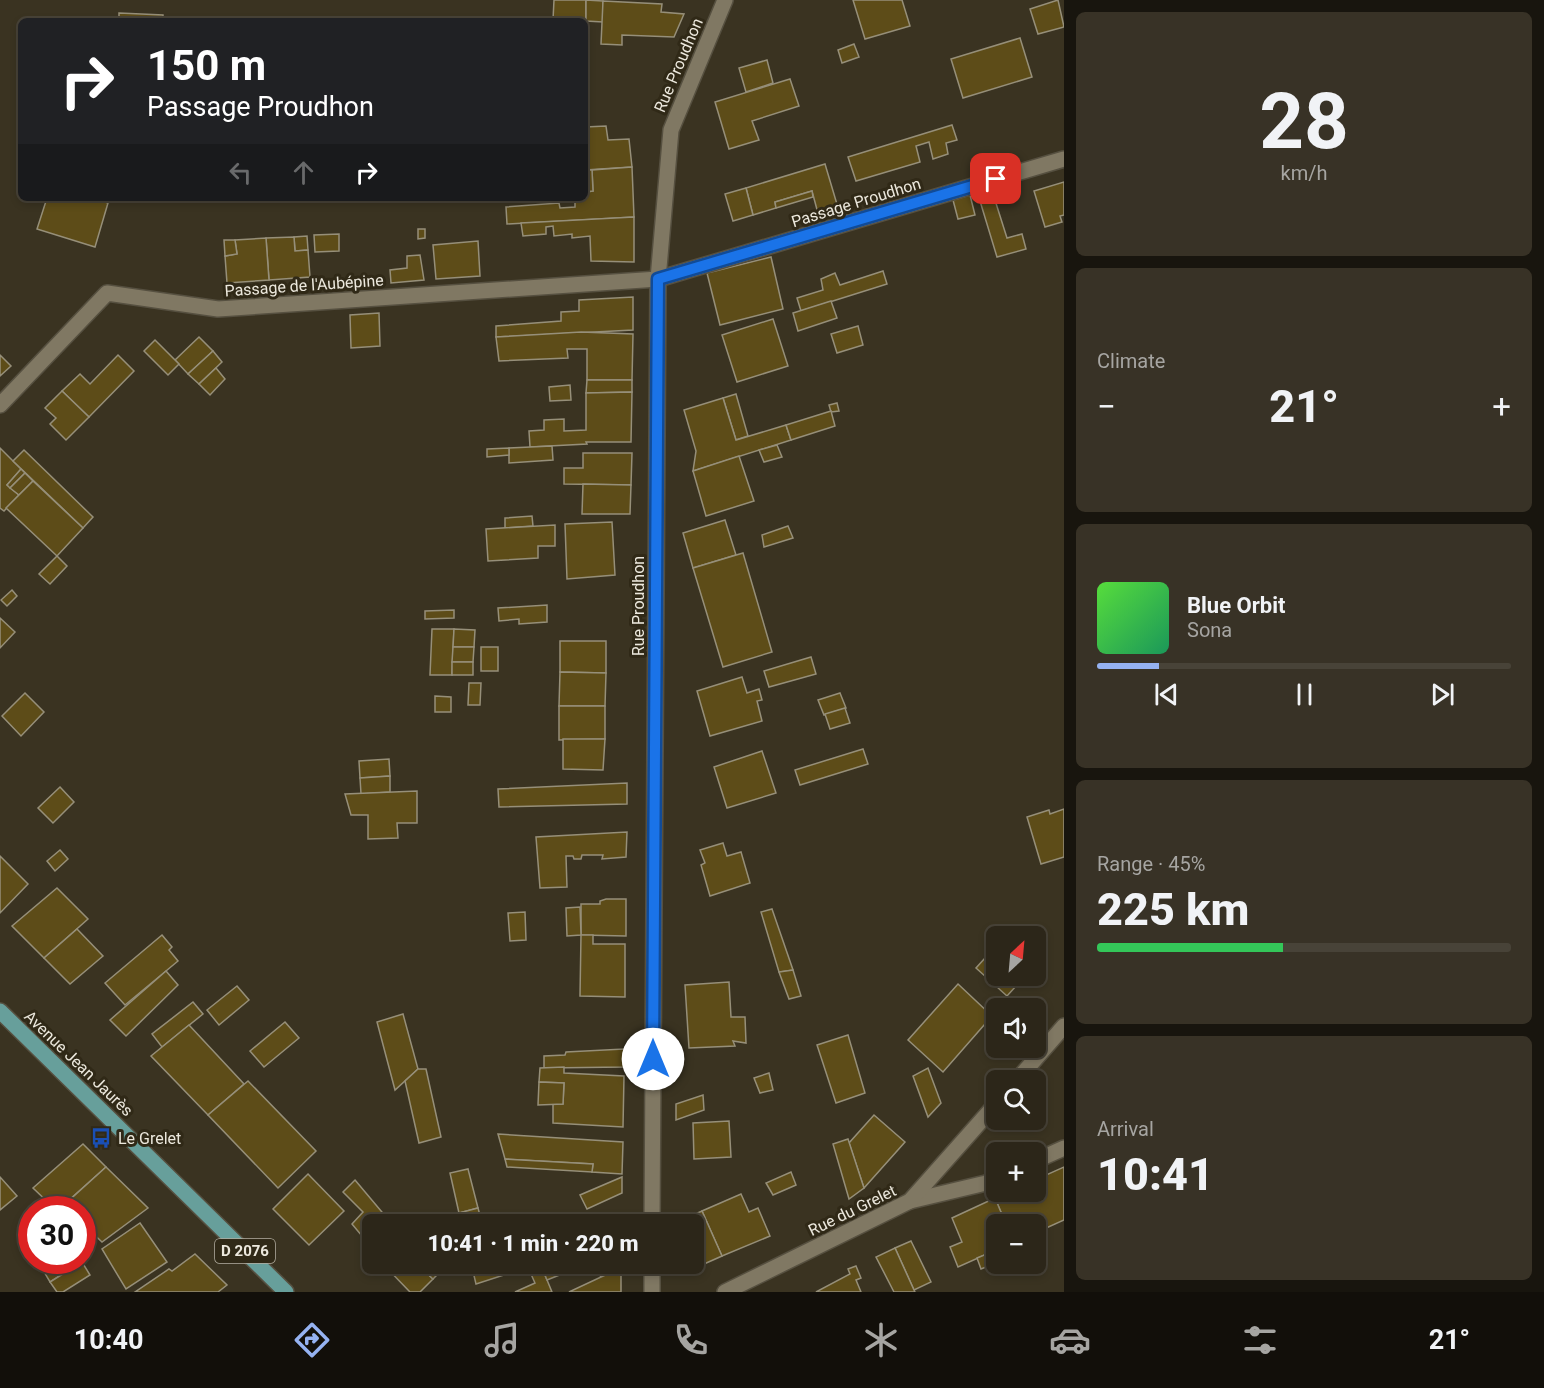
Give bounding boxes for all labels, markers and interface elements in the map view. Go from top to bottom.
street label: Rue Proudhon [650,15,707,115]
text: 150 m [147,41,266,90]
icon: right [48,42,126,120]
text: 28 [1259,76,1349,167]
text: Passage Proudhon [147,91,374,123]
pin [970,153,1021,204]
icon: left [224,156,257,189]
icon: ahead [287,156,320,189]
icon: right [350,156,383,189]
text: km/h [1281,161,1327,185]
icon: arrive [979,162,1012,195]
street label: Passage Proudhon [789,174,923,231]
street label: Passage de l'Aubépine [224,270,384,301]
text: Climate [1097,349,1165,373]
text: 21° [1269,380,1339,433]
text: − [1097,387,1116,426]
text: + [1492,387,1511,426]
street label: Rue Proudhon [629,556,648,656]
text: Blue Orbit [1187,593,1285,618]
text: Sona [1187,618,1232,642]
icon: previous [1150,678,1183,711]
icon: pause [1288,678,1321,711]
icon: next [1426,678,1459,711]
text: Range · 45% [1097,852,1205,876]
text: 225 km [1097,883,1249,936]
north arrow [986,926,1046,986]
map controls [986,926,1046,1274]
button: sound [986,998,1046,1058]
street label: Avenue Jean Jaurès [20,1007,137,1120]
position arrow [621,1027,685,1091]
button: search [986,1070,1046,1130]
text: Arrival [1097,1117,1154,1141]
bus stop icon: Le Grelet [89,1126,113,1150]
place label: Le Grelet [118,1129,181,1148]
button: + [986,1142,1046,1202]
text: 10:41 [1097,1148,1214,1201]
street label: Rue du Grelet [805,1181,899,1240]
speed limit sign: 30 [18,1196,96,1274]
button: − [986,1214,1046,1274]
text: 10:41 · 1 min · 220 m [428,1231,638,1256]
road number: D 2076 [215,1239,275,1263]
icon: directions [291,1319,333,1361]
icon: music [481,1319,523,1361]
icon: phone [670,1319,712,1361]
icon: climate [860,1319,902,1361]
icon: car [1049,1319,1091,1361]
icon: filters [1239,1319,1281,1361]
text: 10:40 [74,1324,143,1356]
text: 21° [1429,1324,1470,1356]

